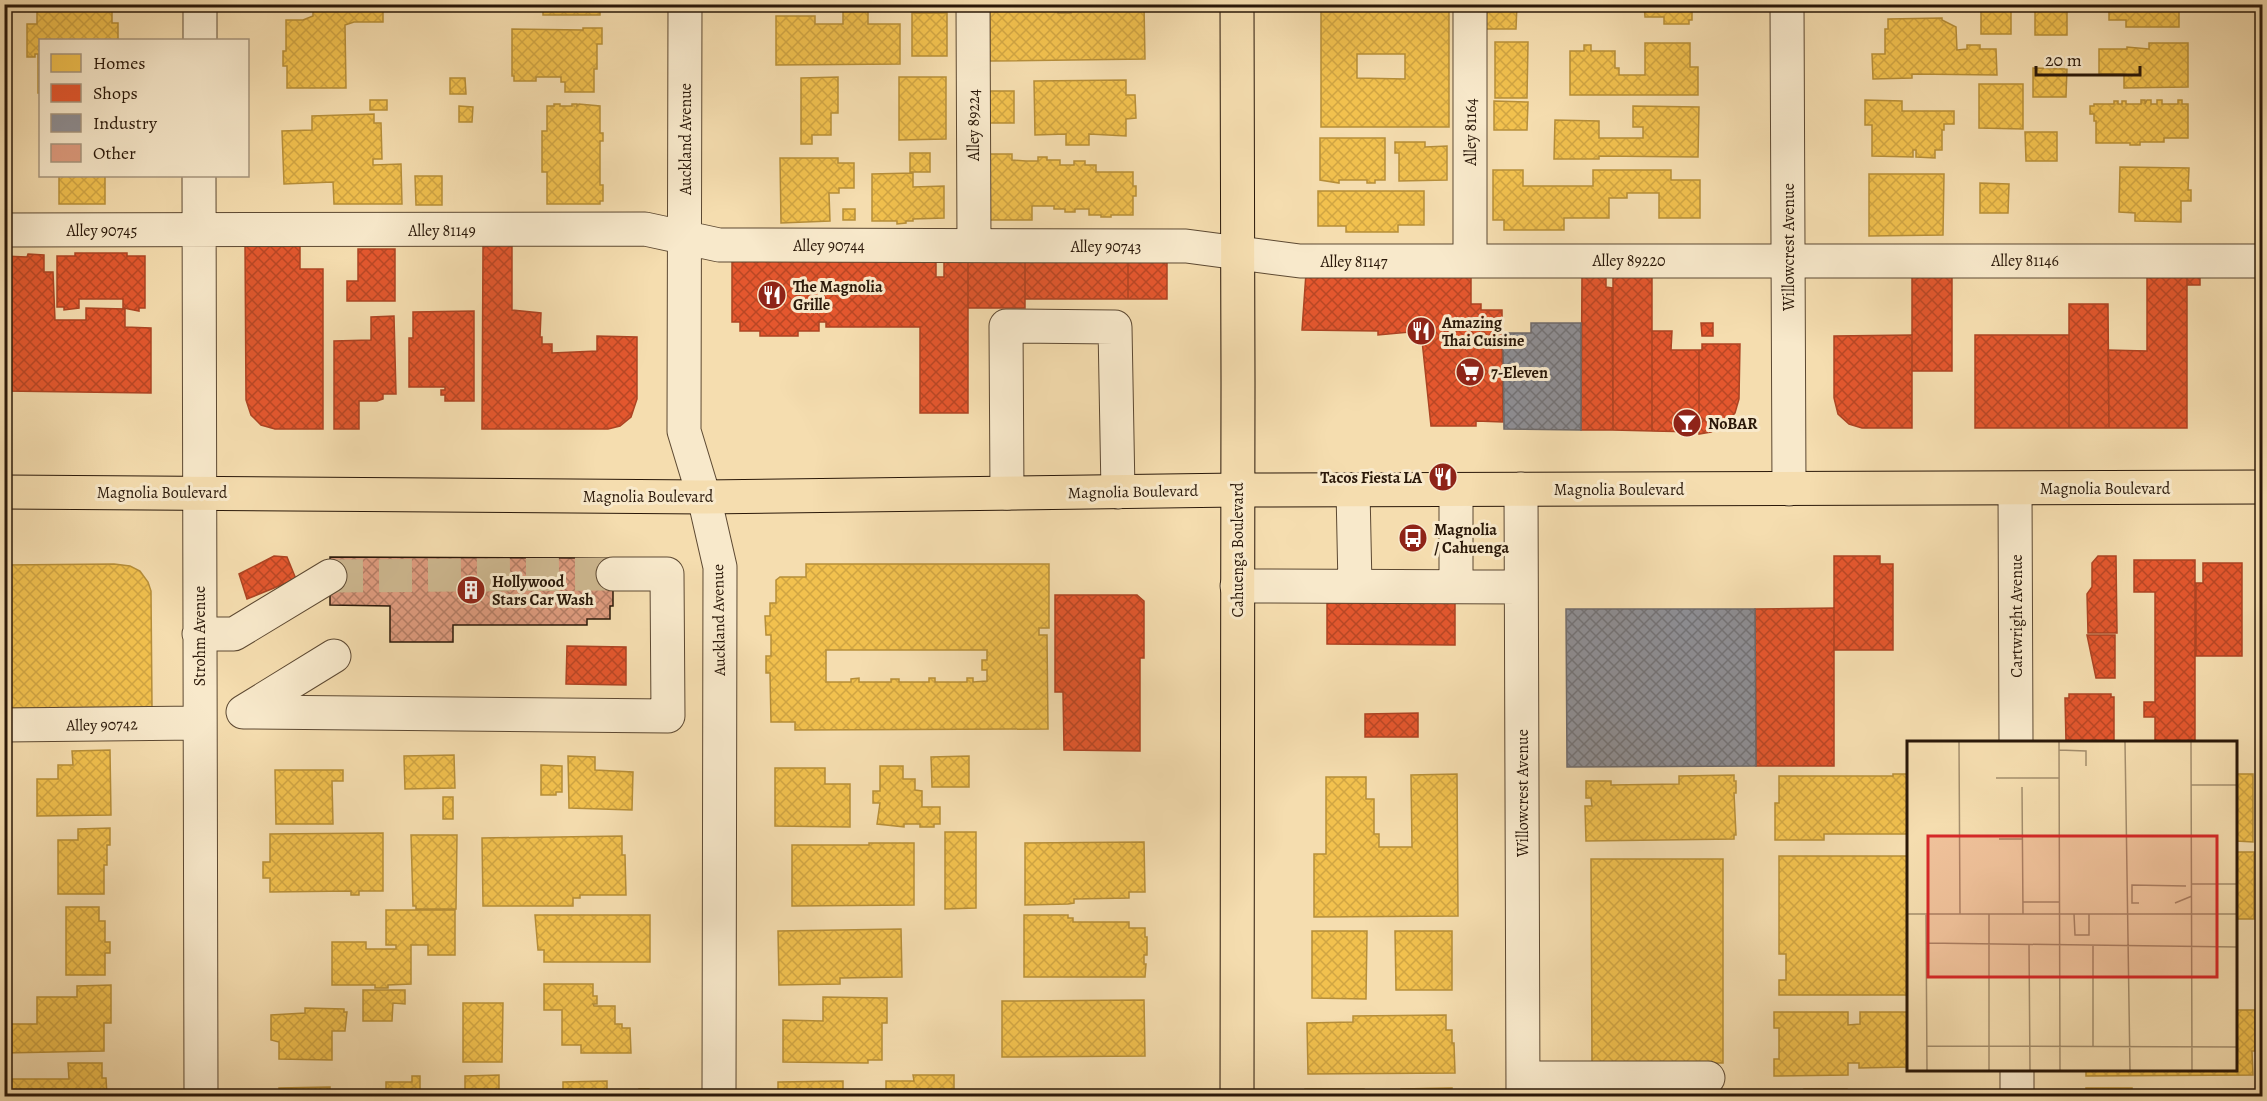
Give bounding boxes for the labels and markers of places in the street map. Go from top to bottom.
place label: The Magnolia Grille [793,276,883,316]
restaurant icon: The Magnolia Grille [756,279,788,311]
place label: Amazing Thai Cuisine [1441,312,1524,352]
restaurant icon: Amazing Thai Cuisine [1405,315,1437,347]
supermarket icon: 7-Eleven [1454,356,1486,388]
place label: 7-Eleven [1491,362,1548,384]
bar icon: NoBAR [1671,407,1703,439]
place label: NoBAR [1708,413,1758,435]
restaurant icon: Tacos Fiesta LA [1427,461,1459,493]
place label: Tacos Fiesta LA [1320,467,1423,489]
place label: Magnolia / Cahuenga [1434,519,1509,559]
bus stop icon: Magnolia / Cahuenga [1397,522,1429,554]
place label: Hollywood Stars Car Wash [492,571,594,611]
building icon: Hollywood Stars Car Wash [455,574,487,606]

